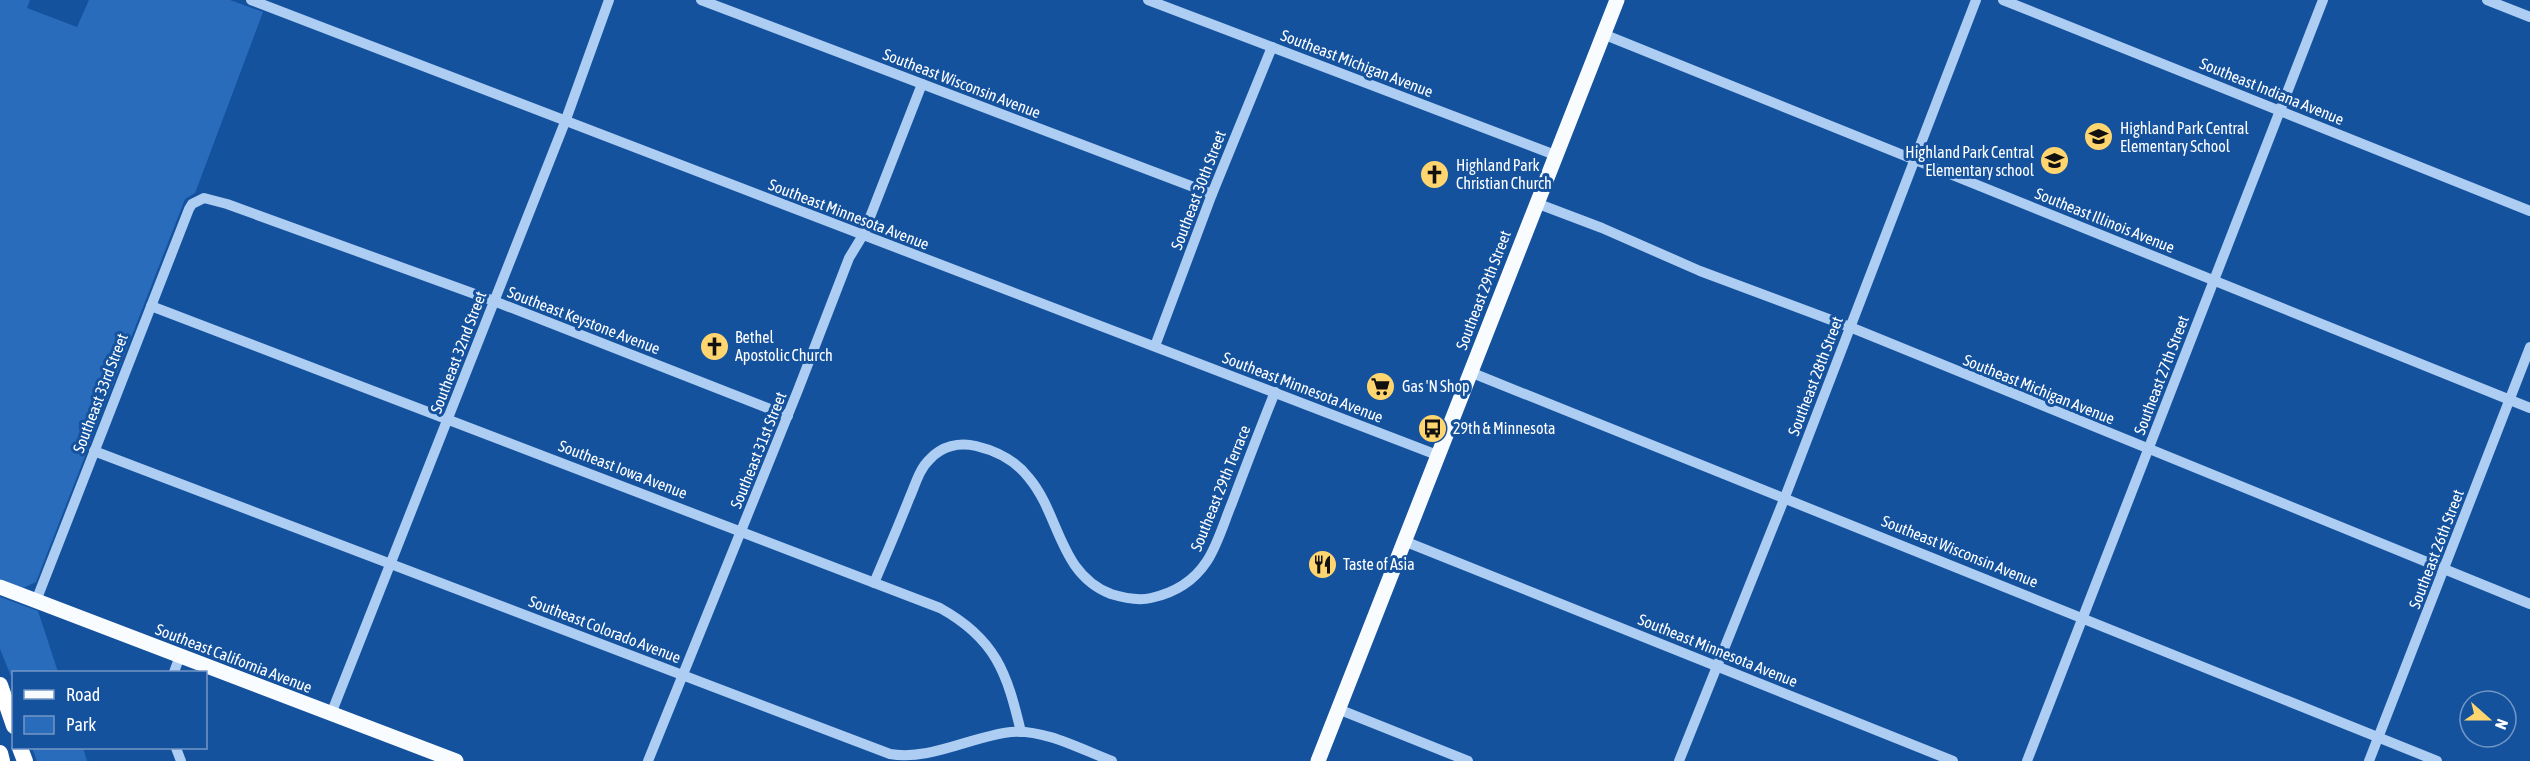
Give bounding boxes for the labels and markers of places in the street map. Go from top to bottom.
place label: Highland Park Central Elementary School [2120,119,2249,156]
school or university icon: Highland Park Central Elementary School [2083,121,2115,153]
place label: Highland Park Central Elementary school [1905,143,2035,180]
school or university icon: Highland Park Central Elementary school [2039,145,2071,177]
place label: Highland Park Christian Church [1456,156,1552,192]
church icon: Highland Park Christian Church [1419,158,1451,190]
place label: Bethel Apostolic Church [735,328,833,365]
church icon: Bethel Apostolic Church [698,330,730,362]
supermarket icon: Gas 'N Shop [1365,370,1397,402]
place label: Gas 'N Shop [1402,377,1470,396]
bus stop icon: 29th & Minnesota [1416,412,1448,444]
place label: 29th & Minnesota [1453,419,1556,437]
restaurant icon: Taste of Asia [1306,548,1338,580]
place label: Taste of Asia [1343,555,1415,573]

